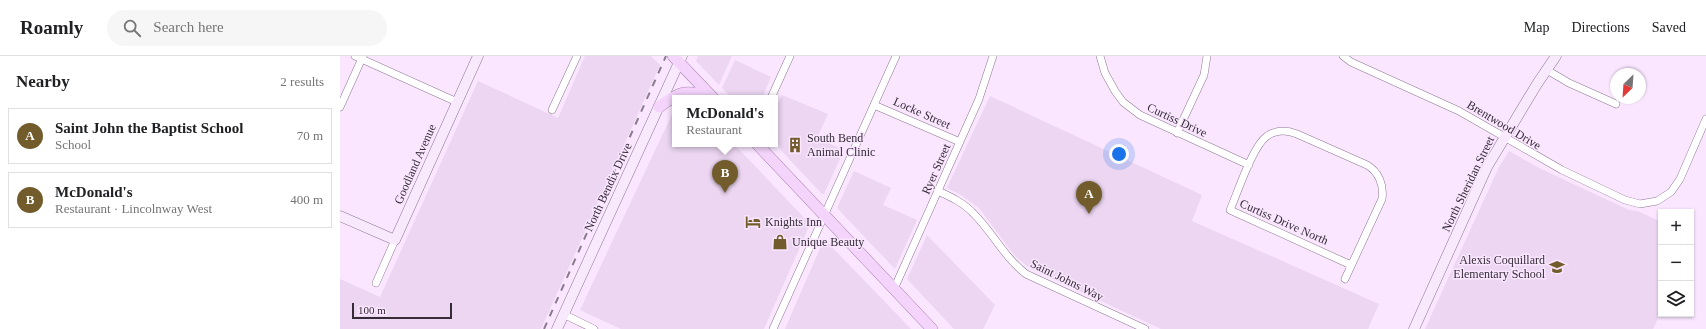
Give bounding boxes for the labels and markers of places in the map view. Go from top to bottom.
place label: South Bend Animal Clinic [807,131,875,159]
building icon: South Bend Animal Clinic [786,136,804,154]
pin: B [712,160,738,193]
pin: A [1076,181,1102,214]
hotel icon: Knights Inn [744,213,762,231]
place label: Knights Inn [765,215,822,229]
shop icon: Unique Beauty [771,233,789,251]
place label: Unique Beauty [792,235,864,249]
place label: Alexis Coquillard Elementary School [1453,253,1546,281]
school or university icon: Alexis Coquillard Elementary School [1548,258,1566,276]

